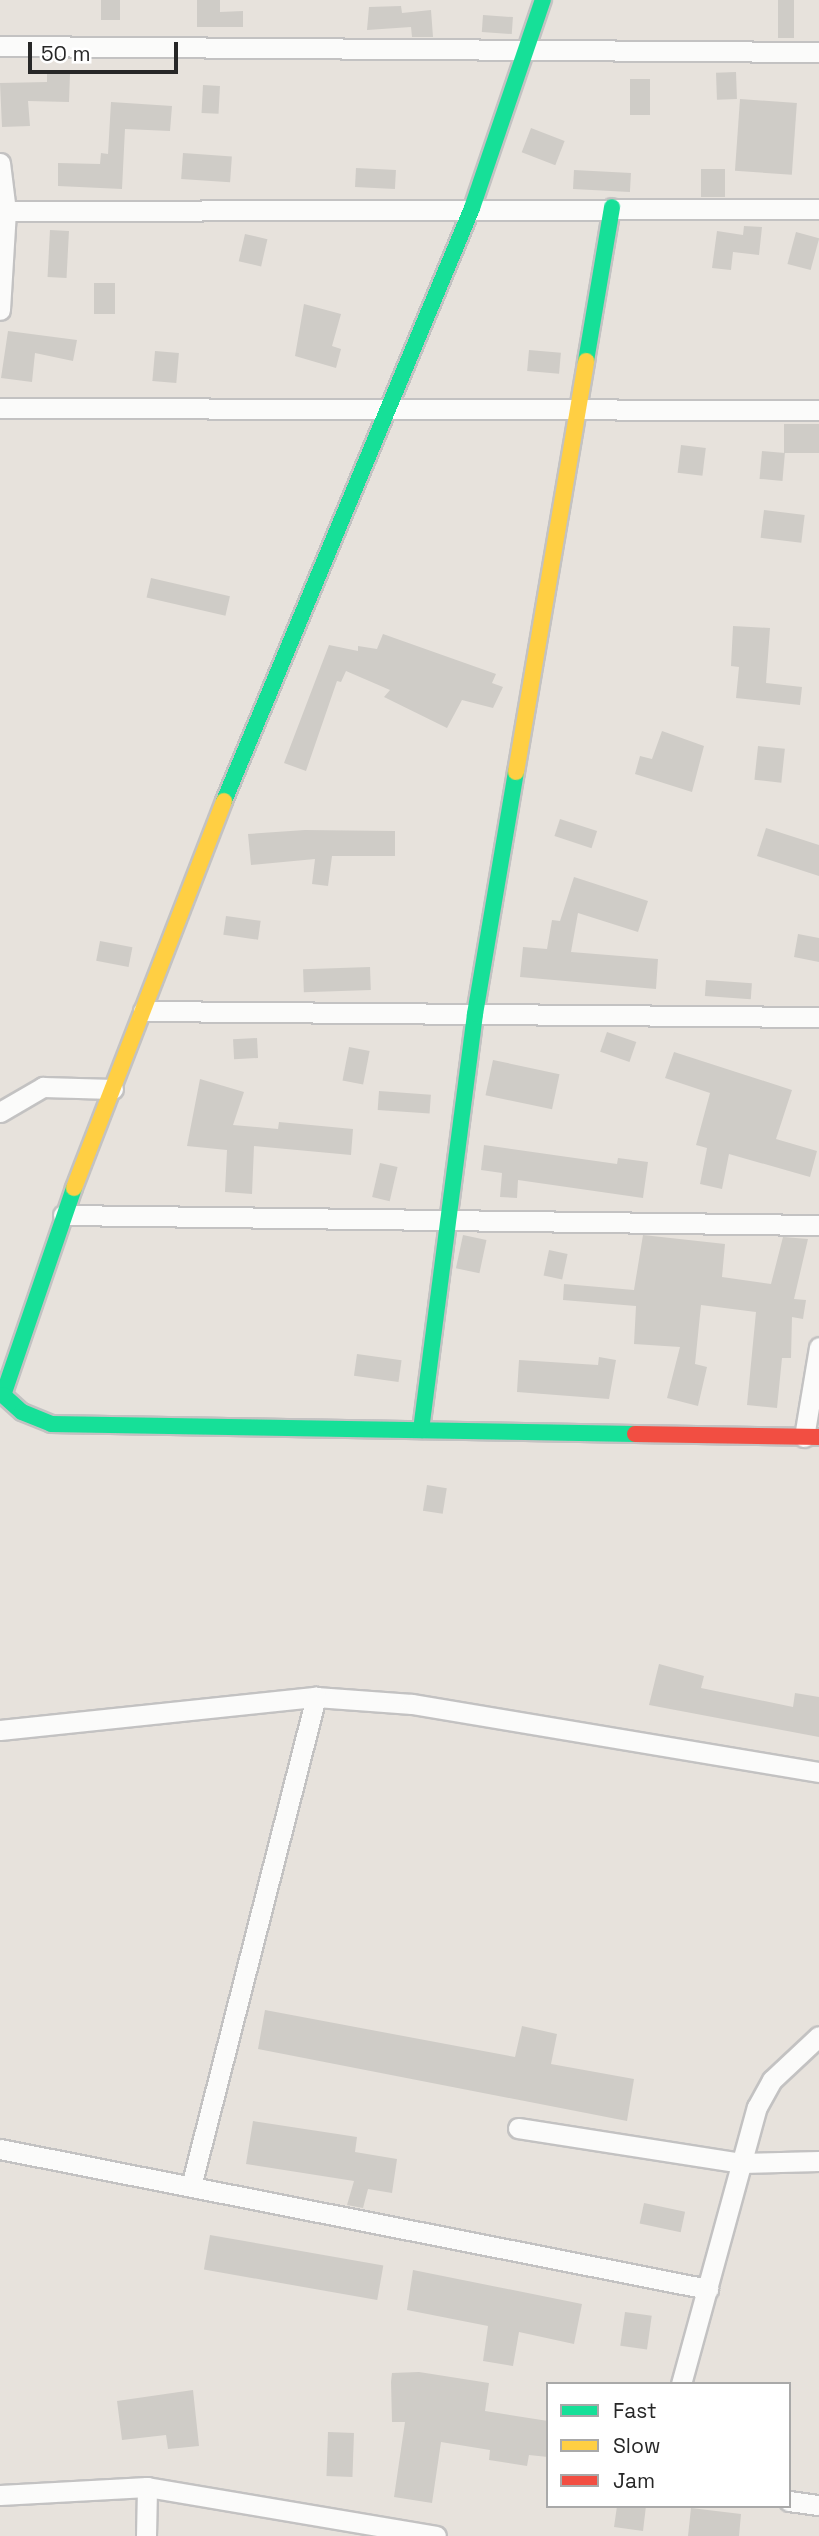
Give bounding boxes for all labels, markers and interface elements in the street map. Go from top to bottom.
scale bar [32,28,182,72]
text: 50 m [41,40,91,67]
legend [546,2382,791,2508]
text: Fast [613,2397,657,2424]
text: Slow [613,2432,661,2459]
text: Jam [613,2467,655,2494]

